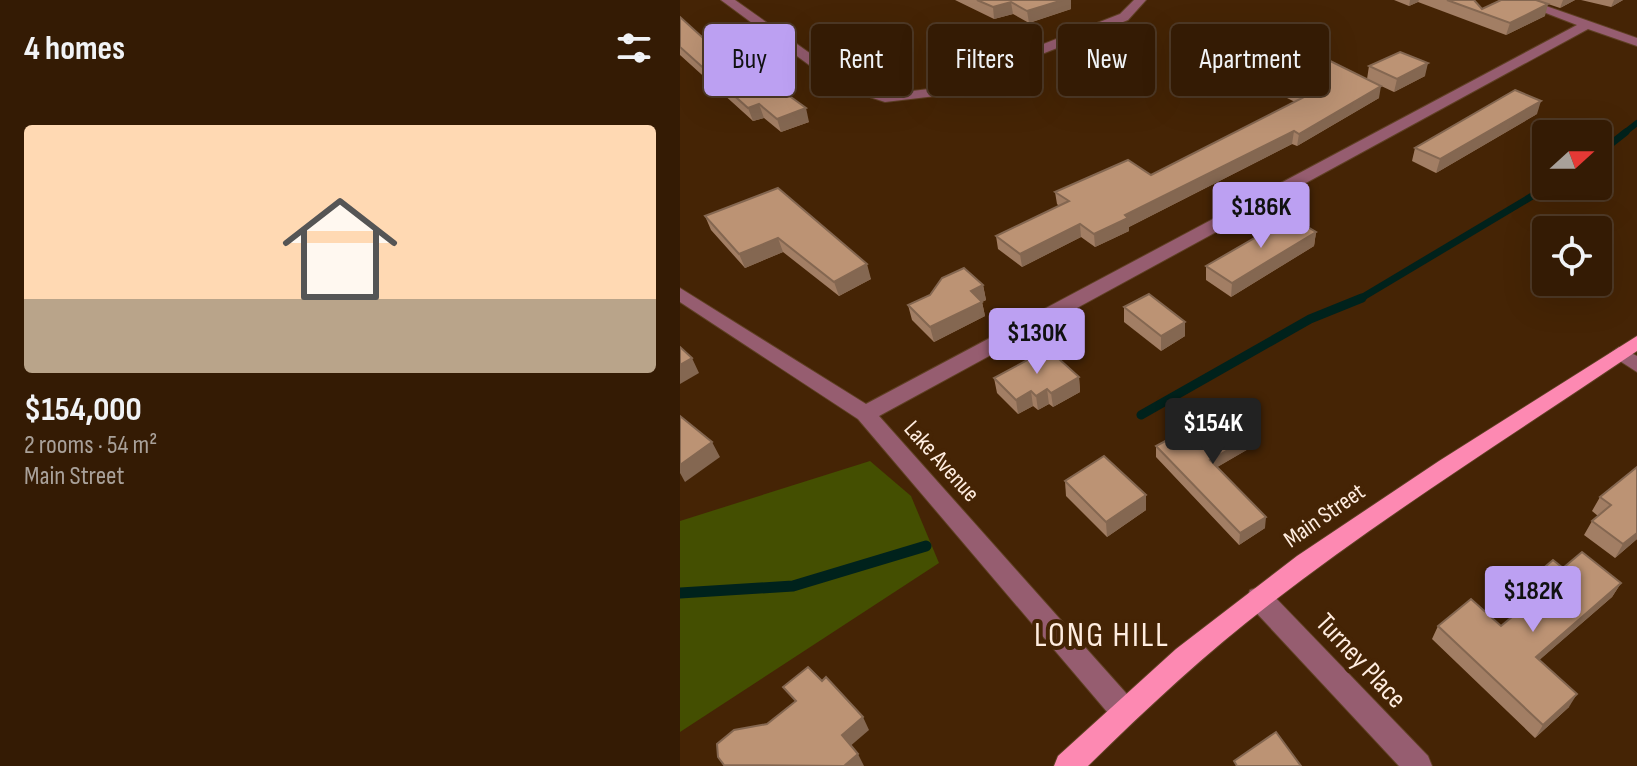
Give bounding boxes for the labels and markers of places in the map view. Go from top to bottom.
pin: $186K [1205,182,1317,250]
pin: $130K [981,308,1093,376]
pin: $154K [1157,398,1269,466]
pin: $182K [1477,566,1589,634]

